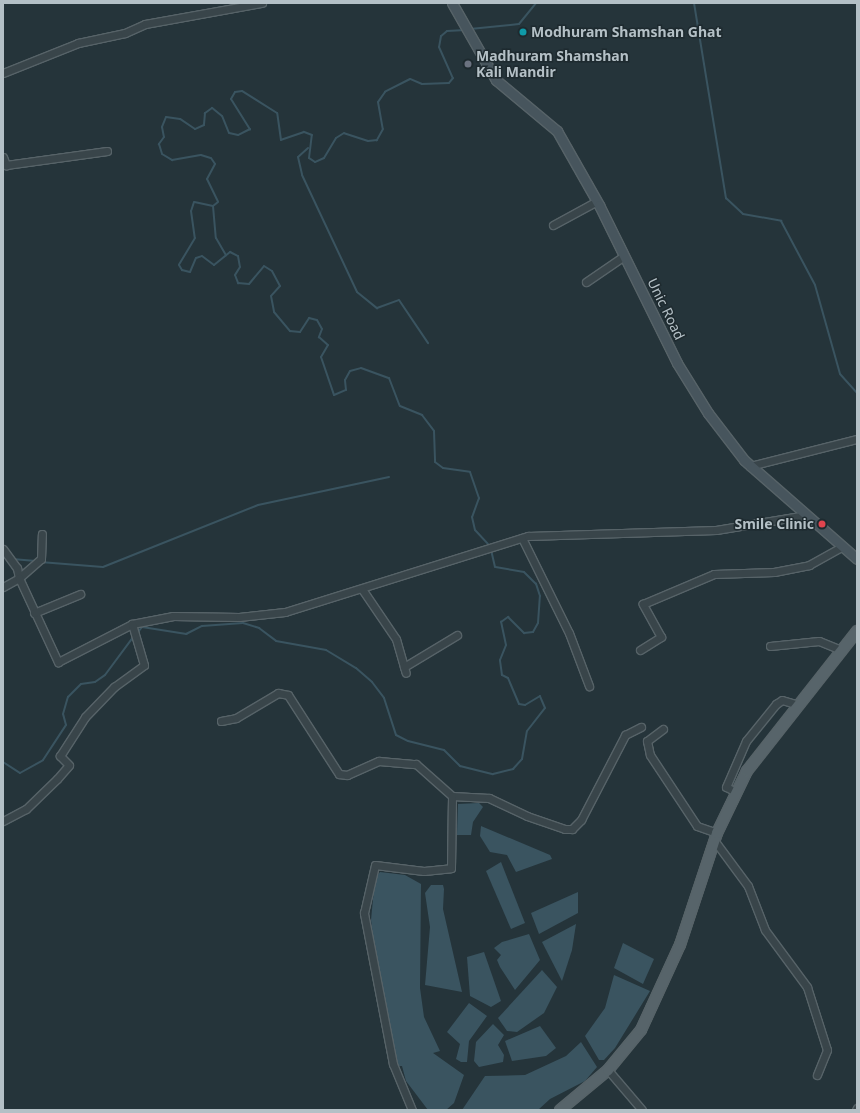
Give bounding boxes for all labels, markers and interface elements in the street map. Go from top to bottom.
place label: Modhuram Shamshan Ghat [531,24,721,40]
marker: Modhuram Shamshan Ghat [518,27,528,37]
place label: Madhuram Shamshan Kali Mandir [476,48,629,80]
marker: Madhuram Shamshan Kali Mandir [463,59,473,69]
street label: Unic Road [644,275,688,343]
place label: Smile Clinic [734,516,814,532]
marker: Smile Clinic [817,519,827,529]

